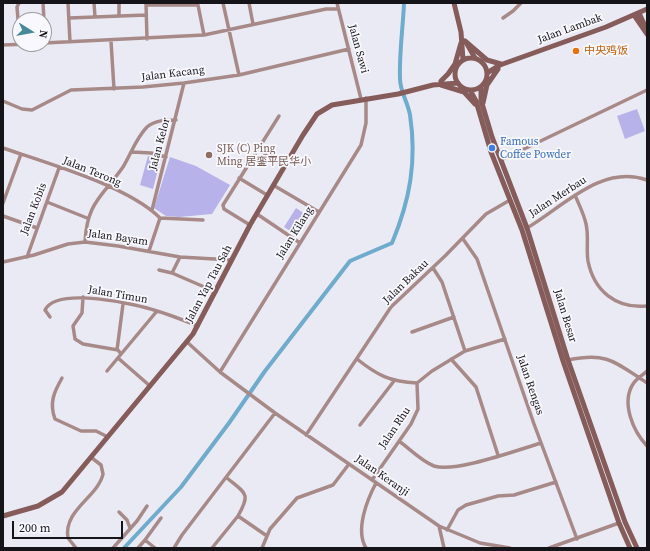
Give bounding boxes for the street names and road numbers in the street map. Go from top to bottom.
street label: Jalan Lambak [536,11,604,47]
street label: Jalan Sawi [345,23,371,75]
street label: Jalan Kacang [141,64,205,84]
street label: Jalan Kelor [147,116,173,172]
street label: Jalan Terong [61,154,123,190]
street label: Jalan Merbau [527,174,589,220]
street label: Jalan Kobis [18,181,50,237]
street label: Jalan Kilang [274,204,316,262]
street label: Jalan Bayam [87,227,149,249]
street label: Jalan Yap Tau Sah [183,243,235,325]
street label: Jalan Bakau [381,257,431,307]
street label: Jalan Timun [87,283,149,307]
street label: Jalan Besar [551,288,579,344]
street label: Jalan Rengas [514,353,546,417]
street label: Jalan Rhu [376,405,414,451]
street label: Jalan Keranji [352,452,412,500]

